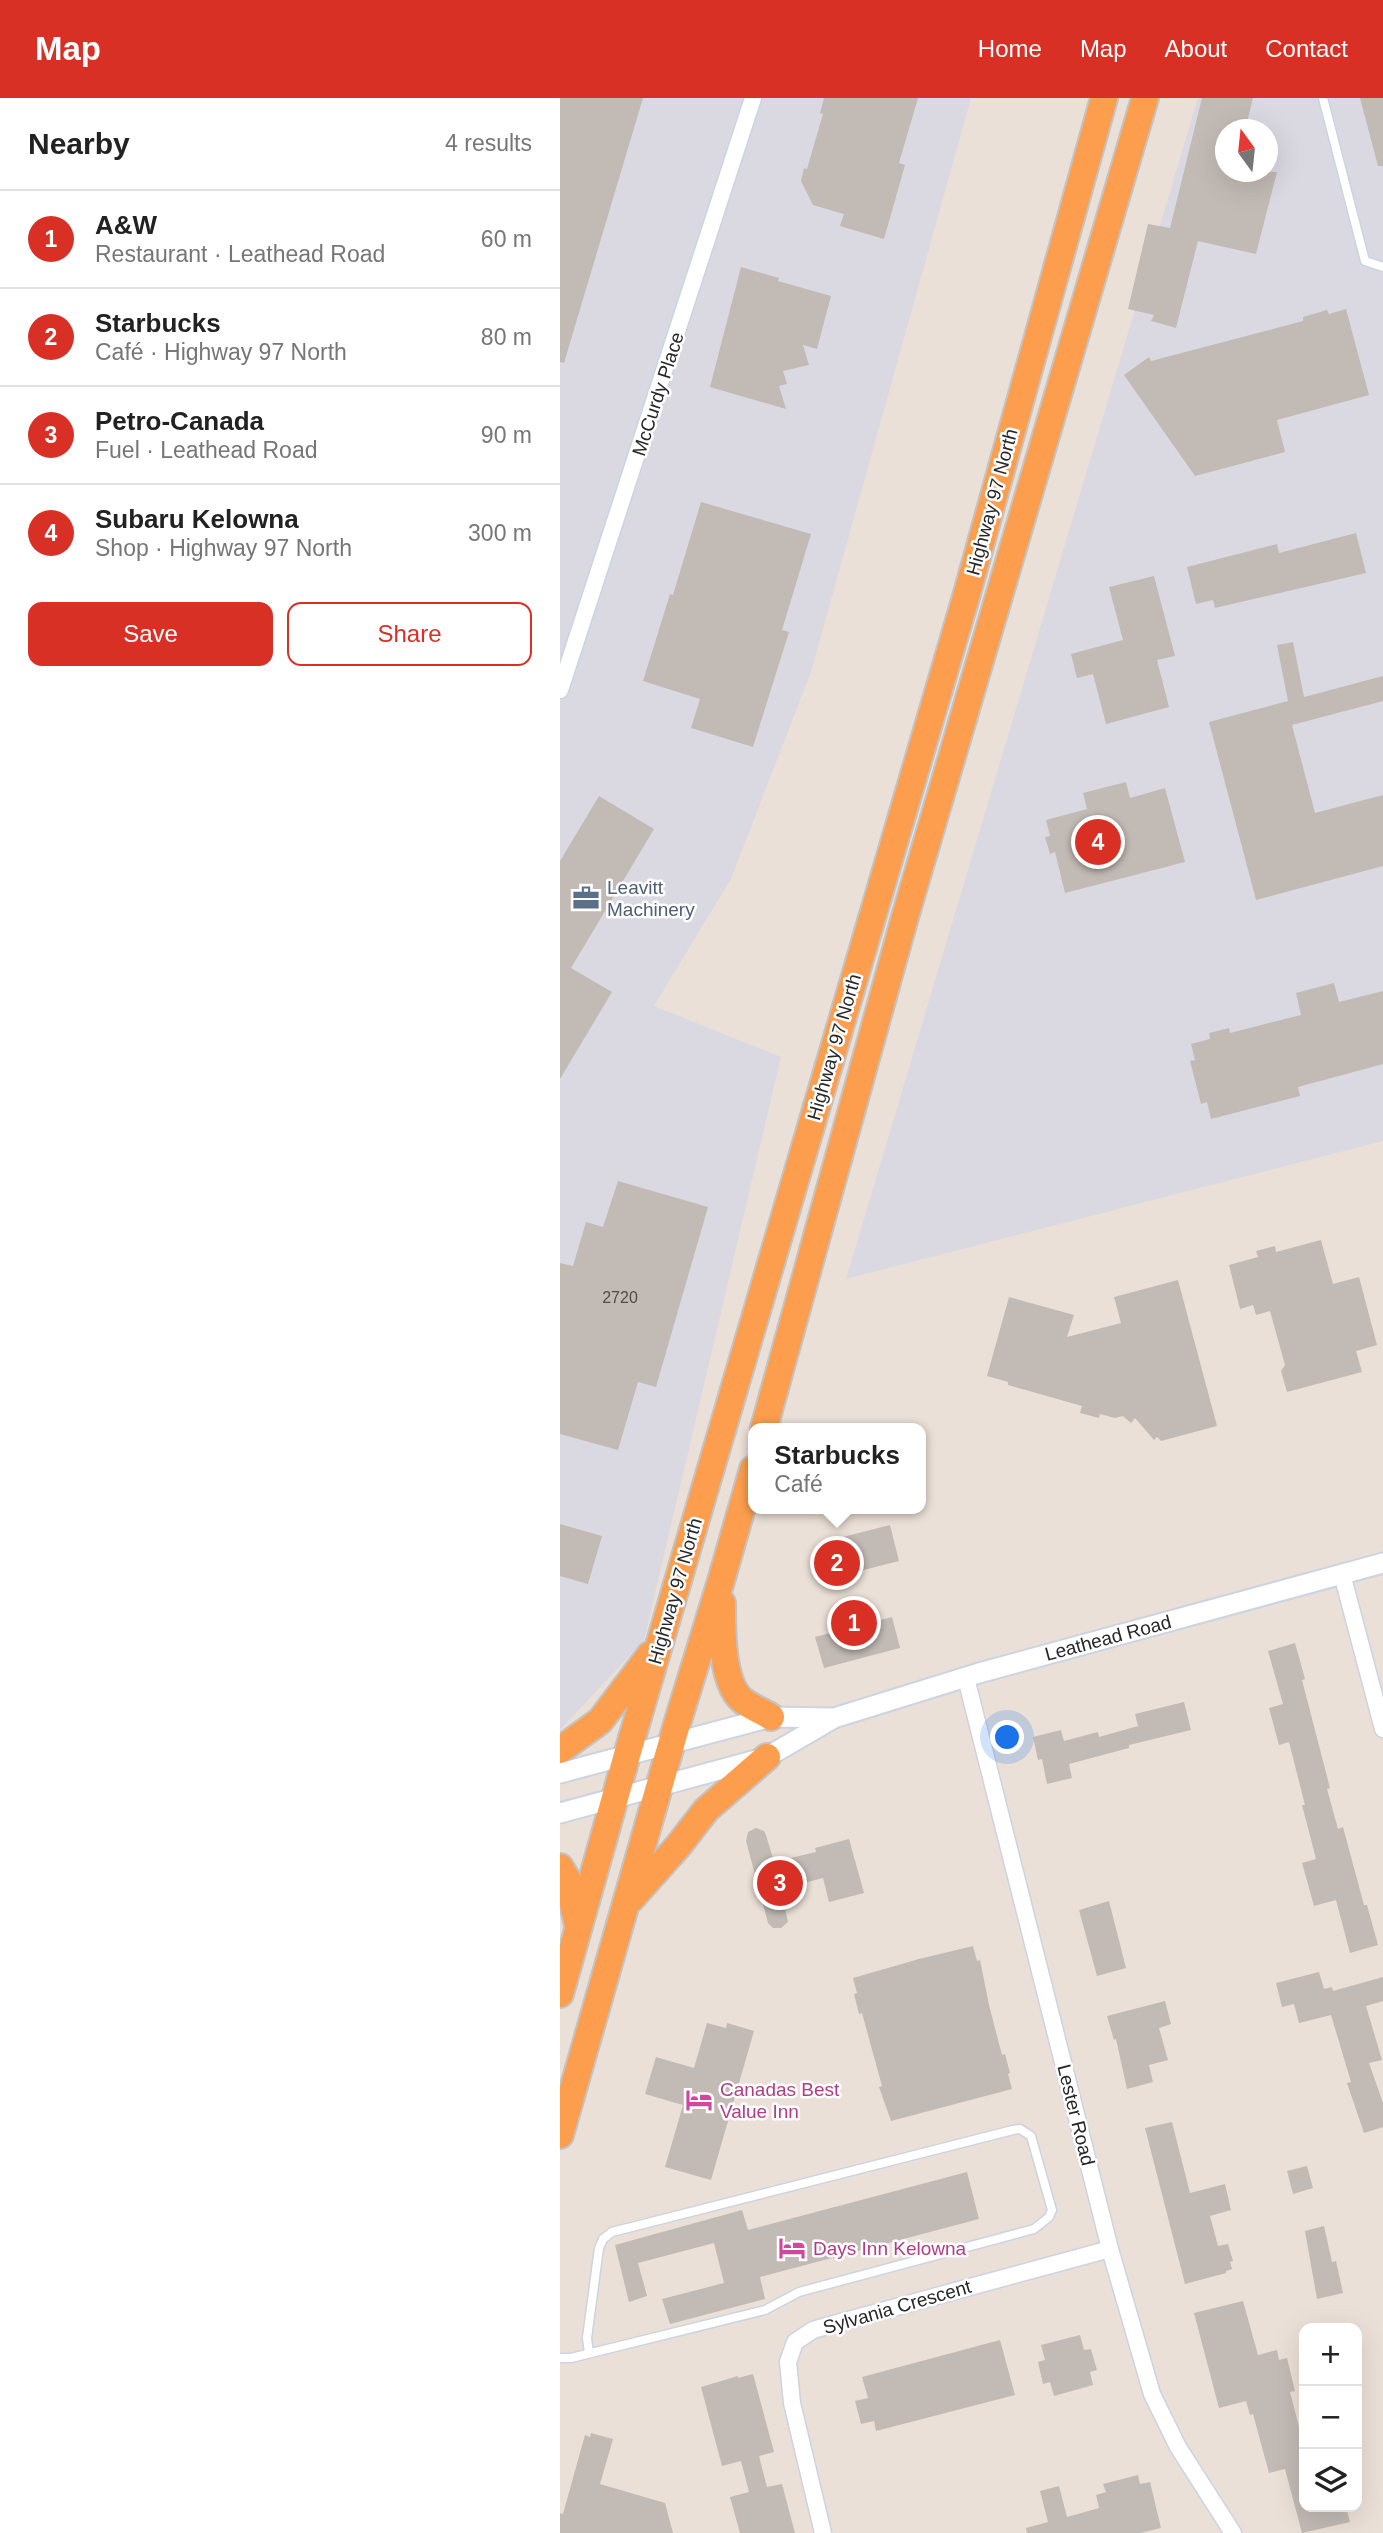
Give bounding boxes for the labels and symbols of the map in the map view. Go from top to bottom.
north arrow [1215,119,1278,182]
street label: McCurdy Place [628,329,688,459]
street label: Highway 97 North [962,426,1022,578]
pin: 4 [1075,816,1121,868]
place label: Leavitt Machinery [607,877,695,920]
office icon: Leavitt Machinery [571,883,601,913]
street label: Highway 97 North [803,972,865,1122]
house number: 2720 [602,1289,638,1306]
street label: Highway 97 North [644,1516,706,1666]
pin: 2 [814,1537,860,1589]
pin: 1 [831,1597,877,1649]
street label: Leathead Road [1043,1611,1173,1665]
your location [990,1720,1024,1754]
pin: 3 [757,1857,803,1909]
street label: Lester Road [1053,2062,1099,2168]
place label: Canadas Best Value Inn [720,2079,840,2122]
hotel icon: Canadas Best Value Inn [684,2085,714,2115]
hotel icon: Days Inn Kelowna [777,2233,807,2263]
place label: Days Inn Kelowna [813,2238,967,2259]
street label: Sylvania Crescent [821,2276,974,2338]

